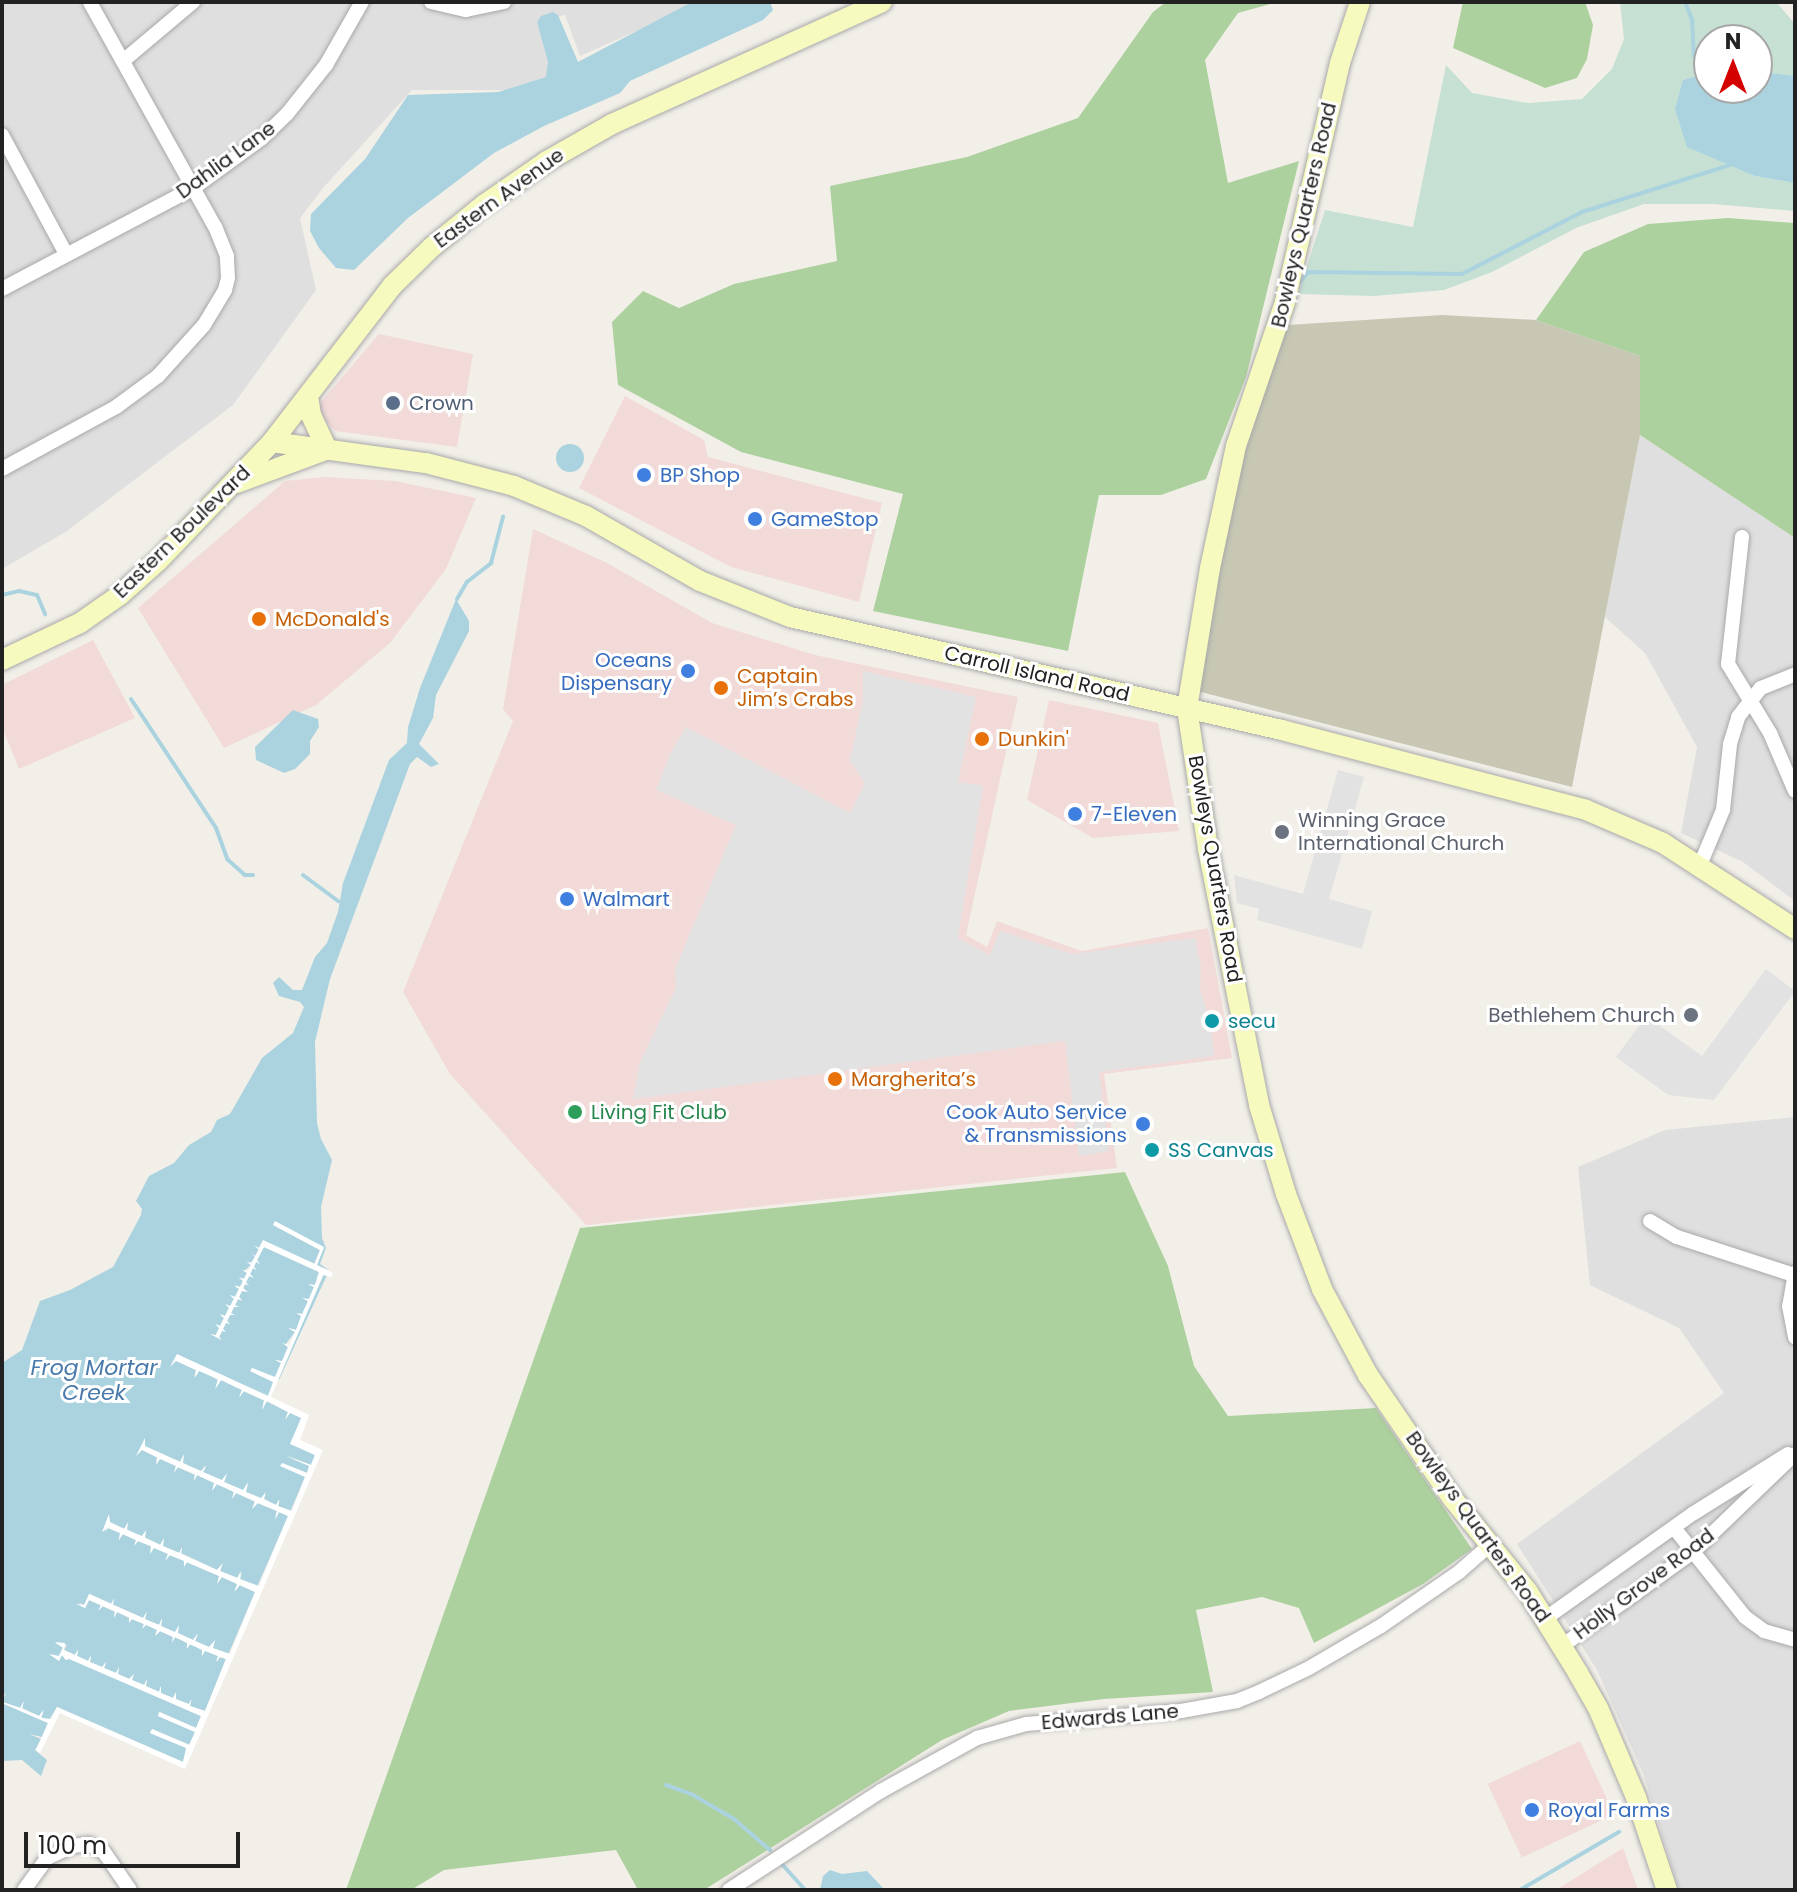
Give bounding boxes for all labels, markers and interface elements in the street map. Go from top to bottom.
north arrow [1693,24,1773,104]
text: N [1725,26,1741,57]
street label: Bowleys Quarters Road [1266,100,1342,330]
street label: Dahlia Lane [172,116,280,204]
street label: Eastern Avenue [429,143,569,253]
place label: Crown [409,391,474,415]
marker: Crown [384,394,402,412]
street label: Eastern Boulevard [109,461,255,603]
place label: BP Shop [660,463,740,487]
marker: BP Shop [635,466,653,484]
place label: GameStop [771,507,878,531]
marker: GameStop [746,510,764,528]
place label: McDonald's [275,607,390,631]
marker: McDonald's [250,610,268,628]
street label: Carroll Island Road [942,641,1132,707]
place label: Oceans Dispensary [561,648,672,695]
marker: Oceans Dispensary [679,662,697,680]
place label: Captain Jim’s Crabs [737,664,854,711]
marker: Captain Jim’s Crabs [712,679,730,697]
place label: Dunkin' [998,727,1069,751]
marker: Dunkin' [973,730,991,748]
street label: Bowleys Quarters Road [1183,754,1247,984]
place label: 7-Eleven [1091,802,1177,826]
marker: 7-Eleven [1066,805,1084,823]
place label: Winning Grace International Church [1298,808,1504,855]
marker: Winning Grace International Church [1273,823,1291,841]
place label: Walmart [583,887,670,911]
marker: Walmart [558,890,576,908]
place label: Bethlehem Church [1488,1003,1675,1027]
marker: Bethlehem Church [1682,1006,1700,1024]
place label: secu [1228,1009,1276,1033]
marker: secu [1203,1012,1221,1030]
place label: Margherita’s [851,1067,976,1091]
marker: Margherita’s [826,1070,844,1088]
place label: Living Fit Club [591,1100,727,1124]
place label: Cook Auto Service & Transmissions [946,1100,1127,1147]
marker: Living Fit Club [566,1103,584,1121]
marker: Cook Auto Service & Transmissions [1134,1115,1152,1133]
place label: SS Canvas [1168,1138,1274,1162]
marker: SS Canvas [1143,1141,1161,1159]
water label: Frog Mortar Creek [30,1354,158,1406]
street label: Bowleys Quarters Road [1401,1427,1555,1627]
street label: Holly Grove Road [1569,1523,1719,1645]
street label: Edwards Lane [1040,1699,1180,1735]
place label: Royal Farms [1548,1798,1670,1822]
marker: Royal Farms [1523,1801,1541,1819]
scale bar [28,1816,244,1866]
text: 100 m [38,1829,107,1862]

